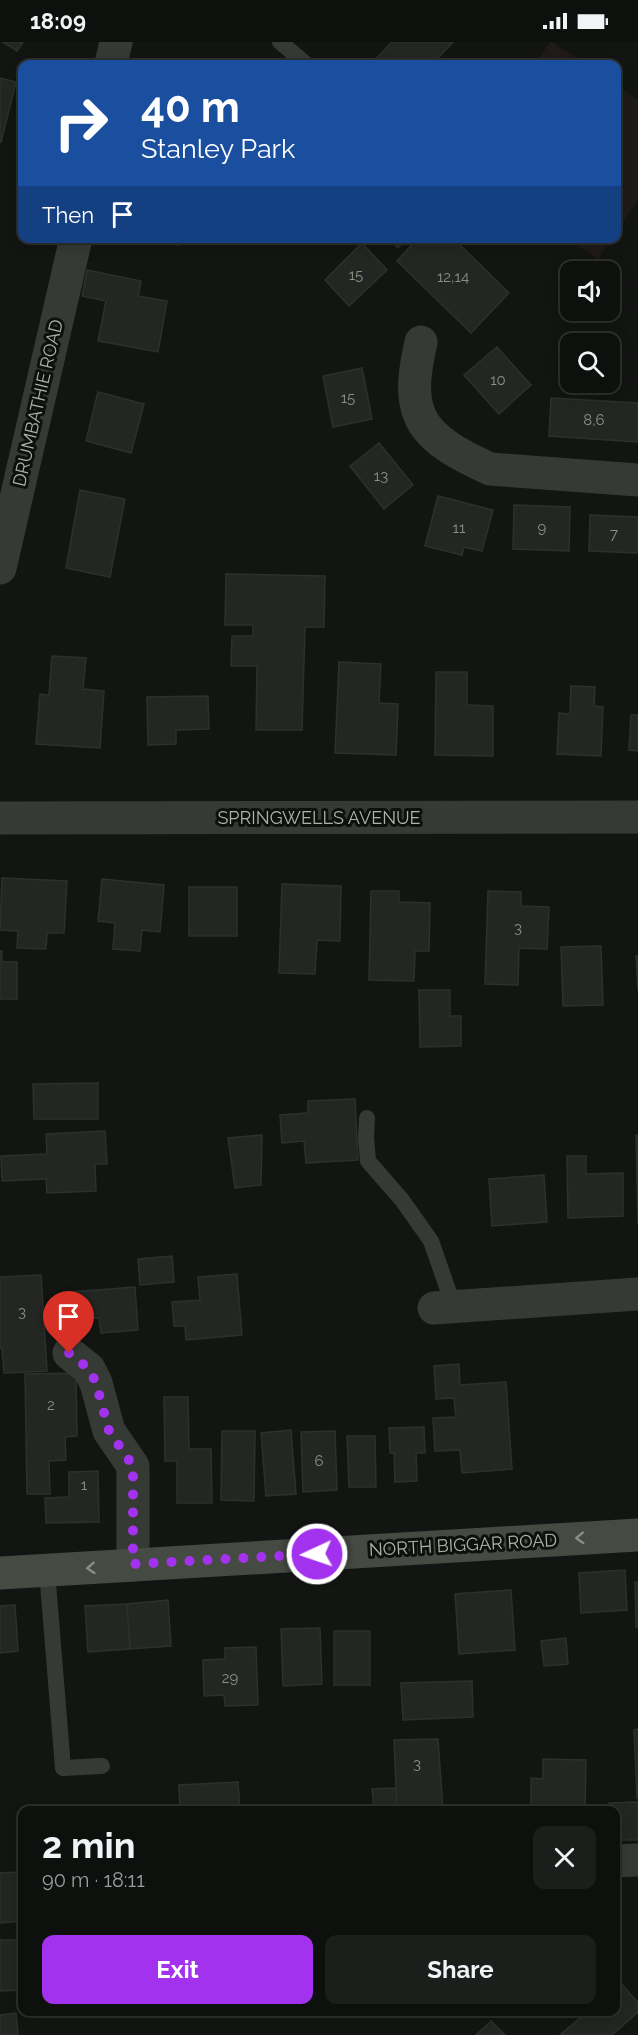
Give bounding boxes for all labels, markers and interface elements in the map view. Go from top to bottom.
text: 18:09 [30,8,86,34]
text: 40 m [141,83,240,132]
icon: right [42,84,120,162]
text: Stanley Park [141,133,295,164]
icon: arrive [106,198,139,231]
text: Then [42,202,94,228]
map controls [560,261,620,393]
button: sound [560,261,620,321]
house number: 15 [349,266,363,284]
house number: 12,14 [437,268,469,286]
street label: DRUMBATHIE ROAD [8,317,67,488]
button: search [560,333,620,393]
house number: 10 [490,371,506,389]
house number: 15 [341,389,355,407]
house number: 8,6 [583,411,605,429]
house number: 13 [374,467,388,485]
house number: 11 [453,519,466,537]
house number: 9 [538,519,547,537]
house number: 7 [610,525,618,543]
street label: SPRINGWELLS AVENUE [217,807,421,828]
house number: 3 [514,919,522,937]
pin [43,1291,94,1353]
icon: arrive [52,1300,85,1333]
house number: 3 [18,1303,26,1321]
house number: 2 [47,1396,55,1414]
house number: 6 [314,1452,324,1470]
house number: 1 [81,1476,88,1494]
position arrow [285,1522,349,1586]
street label: NORTH BIGGAR ROAD [368,1529,558,1560]
one-way arrow [575,1531,584,1544]
one-way arrow [87,1561,96,1574]
house number: 29 [222,1669,239,1687]
house number: 3 [413,1755,421,1773]
text: 2 min [42,1824,135,1866]
button: close [533,1826,596,1889]
text: 90 m · 18:11 [42,1868,145,1892]
button: Exit [42,1935,313,2004]
button: Share [325,1935,596,2004]

